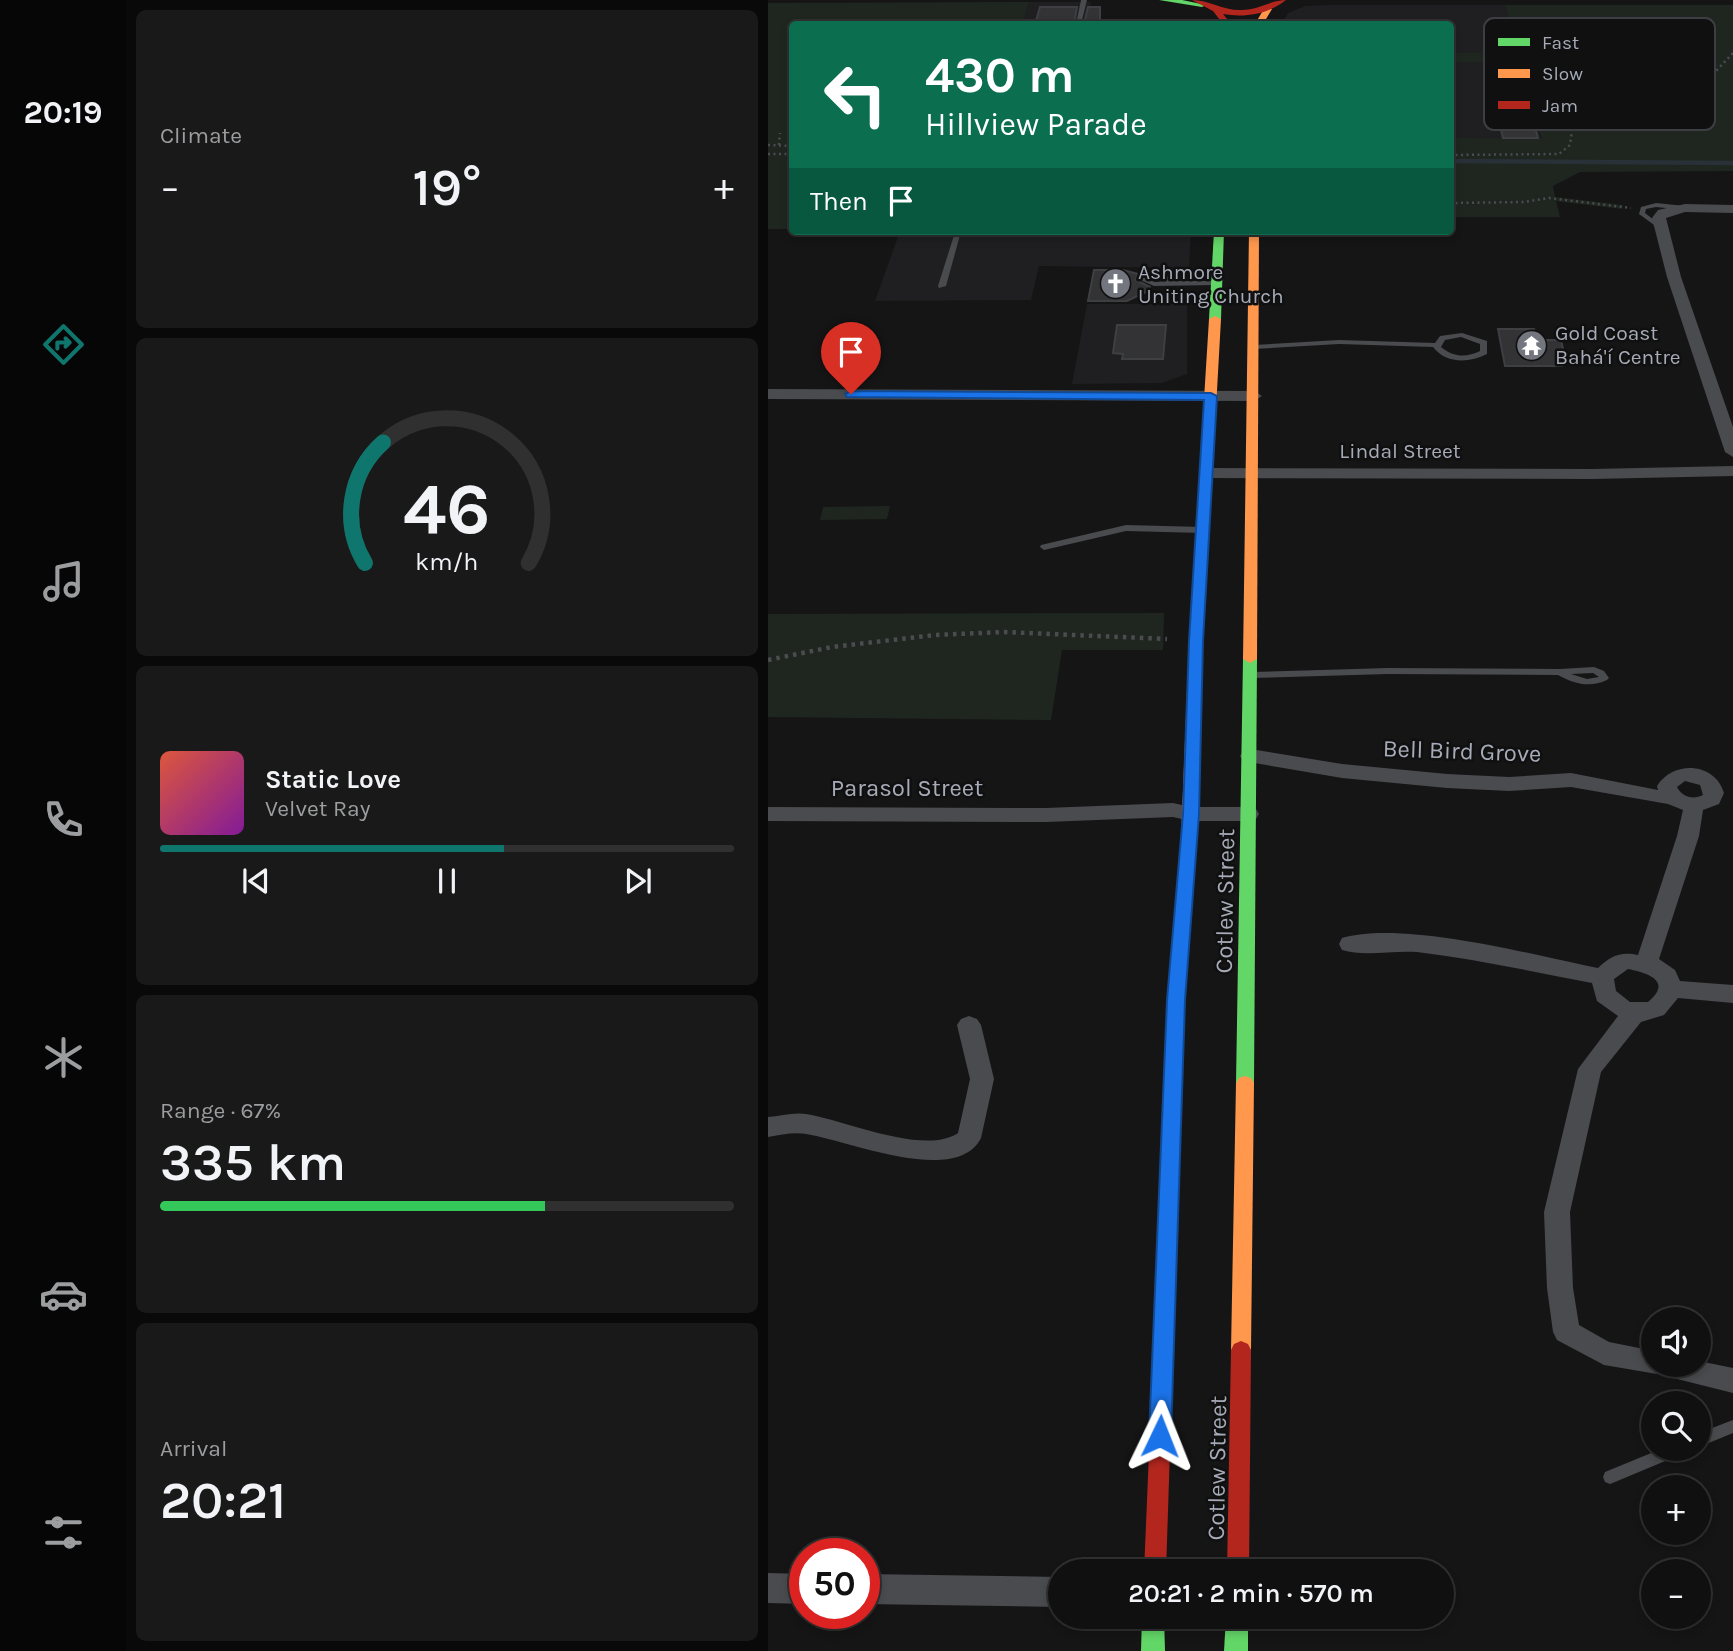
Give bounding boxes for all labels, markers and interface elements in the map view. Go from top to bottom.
legend [1484,18,1715,130]
text: Fast [1542,32,1579,54]
text: 430 m [925,47,1075,104]
icon: left [810,49,901,140]
text: Slow [1542,63,1583,85]
text: 20:19 [23,94,103,131]
text: Jam [1542,95,1578,117]
text: Hillview Parade [925,106,1147,143]
text: Climate [160,122,242,149]
text: 19° [413,157,481,218]
text: − [160,165,180,210]
text: + [714,165,734,210]
icon: arrive [882,182,920,220]
text: Then [810,186,868,217]
place label: Ashmore Uniting Church [1138,260,1284,308]
church icon: Ashmore Uniting Church [1098,267,1132,301]
icon: directions [39,320,88,369]
place label: Gold Coast Bahá'í Centre [1555,321,1681,369]
pin [821,322,881,394]
temple icon: Gold Coast Bahá'í Centre [1515,328,1549,362]
icon: arrive [832,333,870,371]
street label: Lindal Street [1339,439,1461,463]
text: 46 [403,467,491,552]
text: km/h [415,547,479,576]
icon: music [39,557,88,606]
street label: Bell Bird Grove [1382,734,1542,768]
text: Static Love [265,764,401,795]
street label: Parasol Street [831,774,983,802]
icon: phone [39,795,88,844]
text: Velvet Ray [265,795,370,822]
street label: Cotlew Street [1210,828,1240,974]
icon: previous [237,862,275,900]
icon: pause [428,862,466,900]
icon: next [619,862,657,900]
icon: climate [39,1033,88,1082]
text: Range · 67% [160,1097,281,1124]
text: 335 km [160,1132,346,1193]
icon: car [39,1270,88,1319]
map controls [1641,1307,1711,1629]
button: sound [1641,1307,1711,1377]
button: search [1641,1391,1711,1461]
street label: Cotlew Street [1202,1395,1232,1541]
position arrow [1123,1399,1197,1473]
text: Arrival [160,1435,227,1462]
text: 20:21 [160,1470,286,1531]
button: + [1641,1475,1711,1545]
icon: filters [39,1508,88,1557]
speed limit sign: 50 [789,1538,880,1629]
button: − [1641,1559,1711,1629]
text: 20:21 · 2 min · 570 m [1128,1578,1374,1609]

